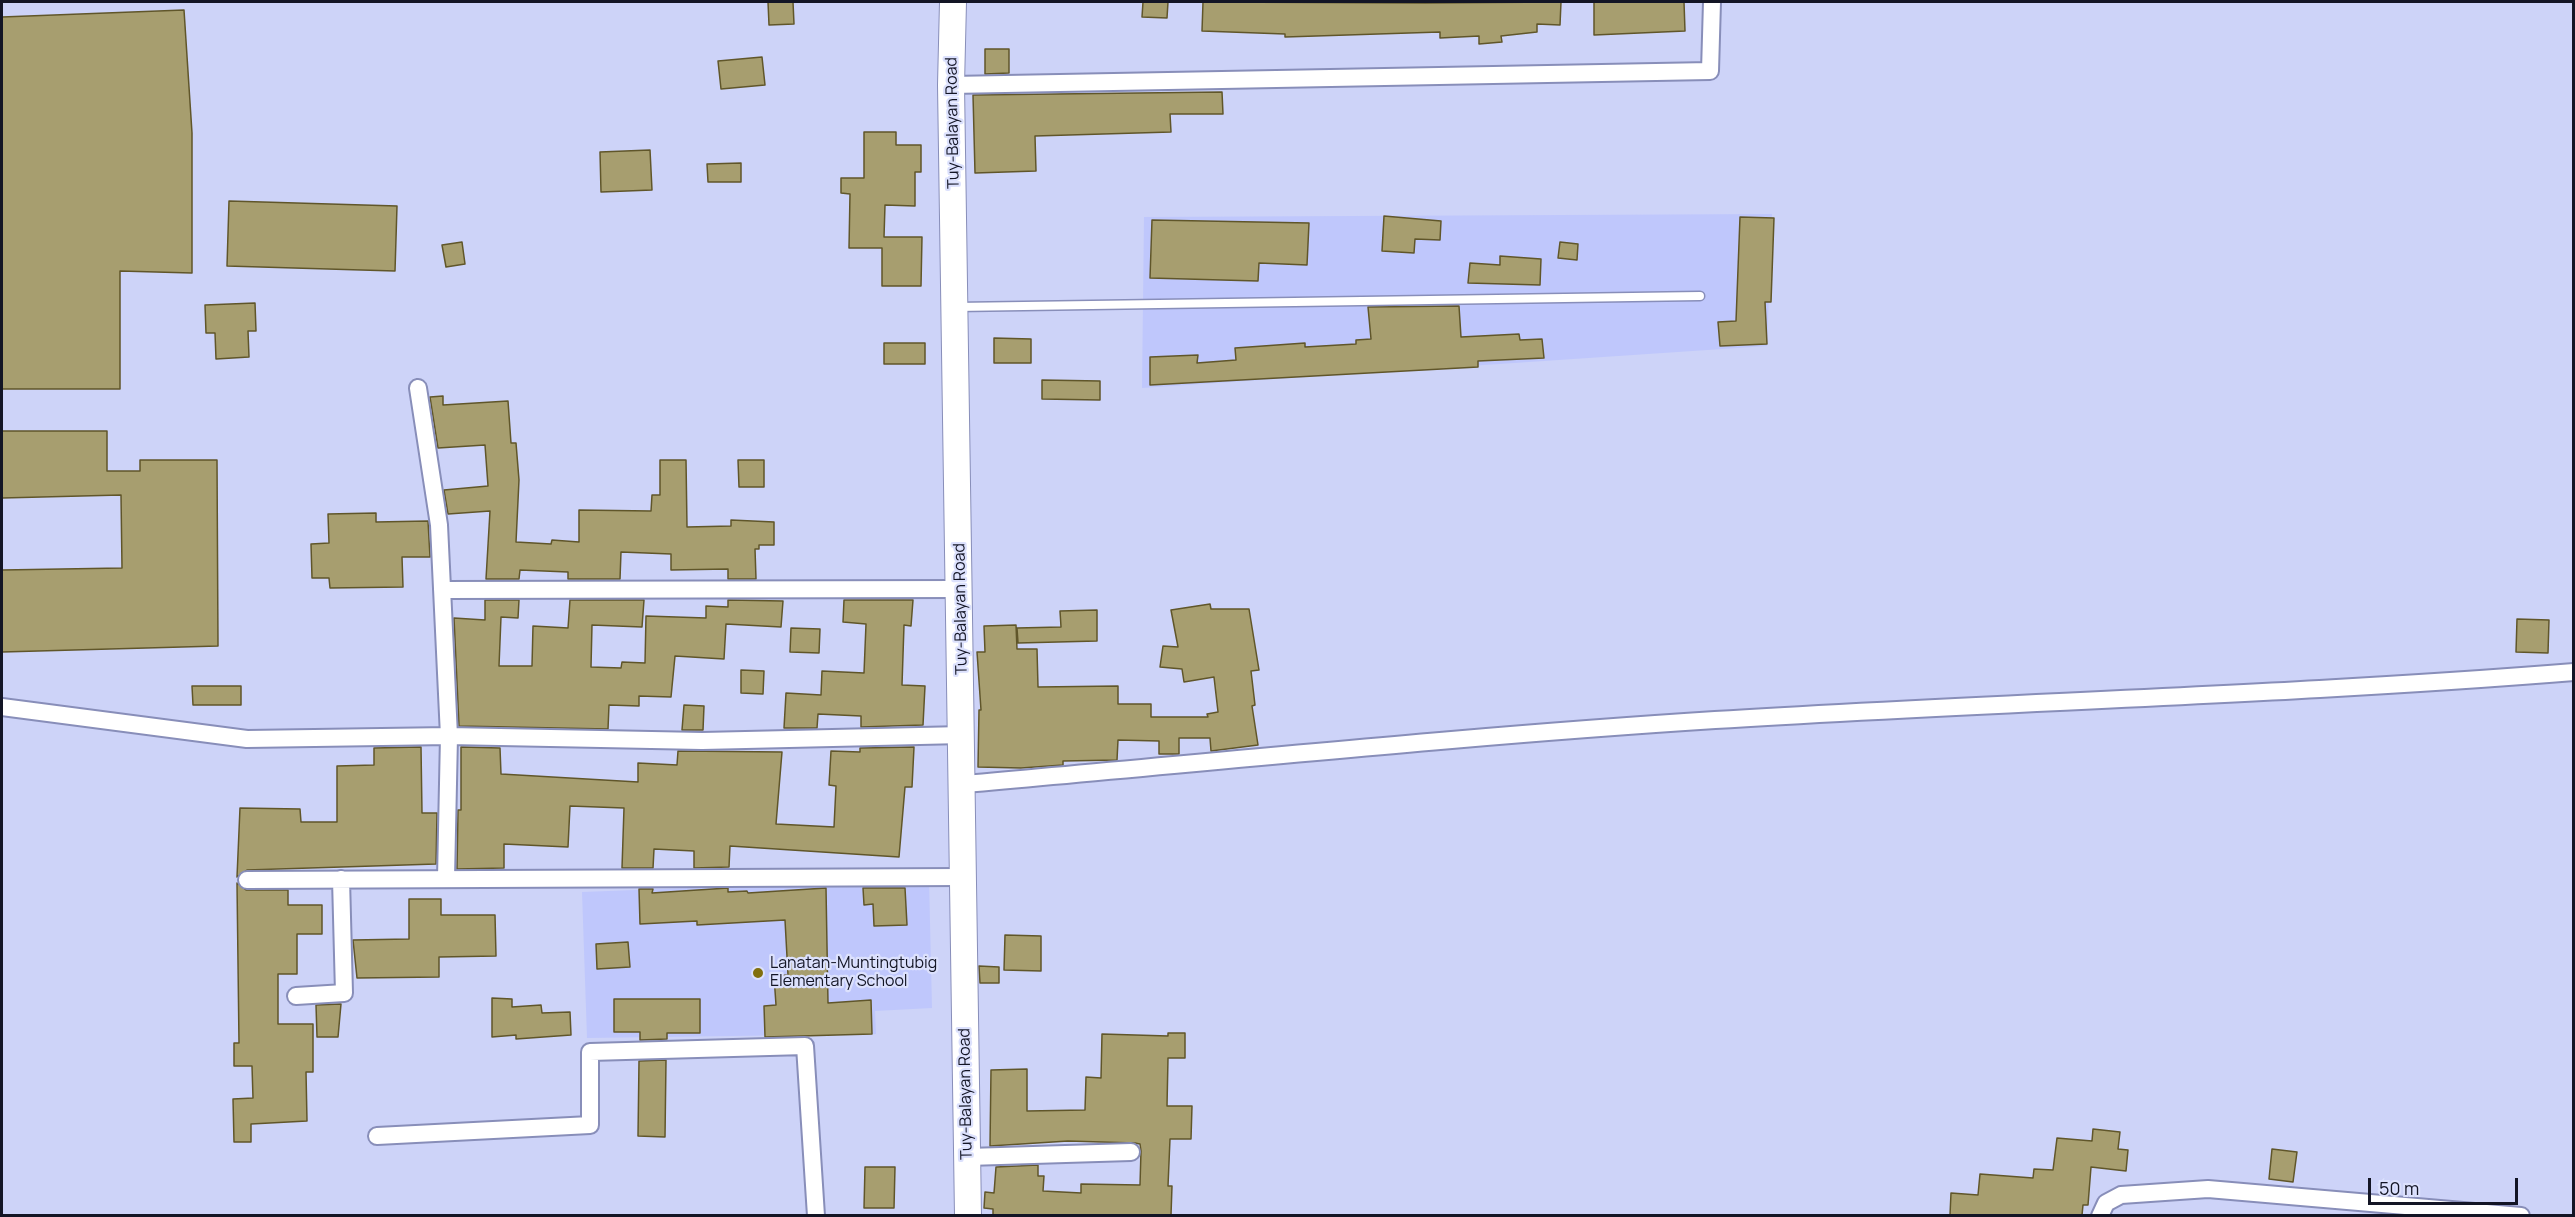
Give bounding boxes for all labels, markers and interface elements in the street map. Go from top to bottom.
street label: Tuy-Balayan Road [942,57,964,189]
street label: Tuy-Balayan Road [950,543,972,675]
place label: Lanatan-Muntingtubig Elementary School [770,954,937,992]
marker: Lanatan-Muntingtubig Elementary School [751,966,765,980]
street label: Tuy-Balayan Road [955,1028,977,1160]
scale bar [2371,1166,2521,1204]
text: 50 m [2379,1176,2419,1200]

